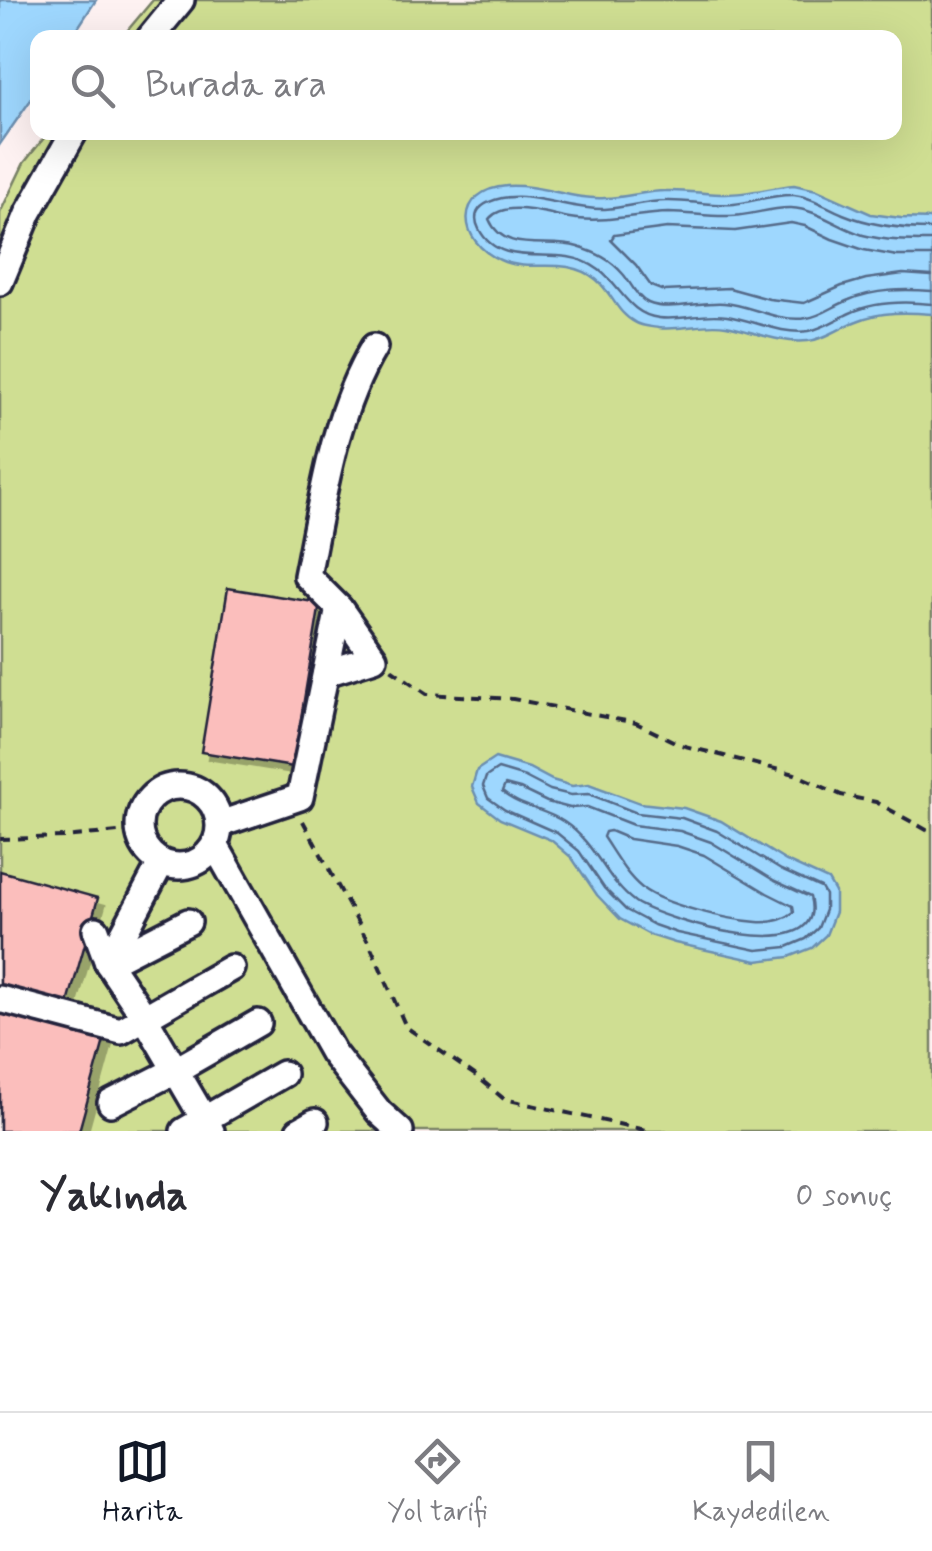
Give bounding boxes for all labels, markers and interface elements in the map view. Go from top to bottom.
search box [30,30,902,140]
icon: search [65,58,120,113]
text: Burada ara [145,61,327,110]
text: Yakında [40,1169,188,1224]
text: 0 sonuç [796,1175,892,1217]
tab: Harita [102,1434,183,1531]
tab: Yol tarifi [387,1434,488,1531]
tab: Kaydedilen [692,1434,830,1531]

